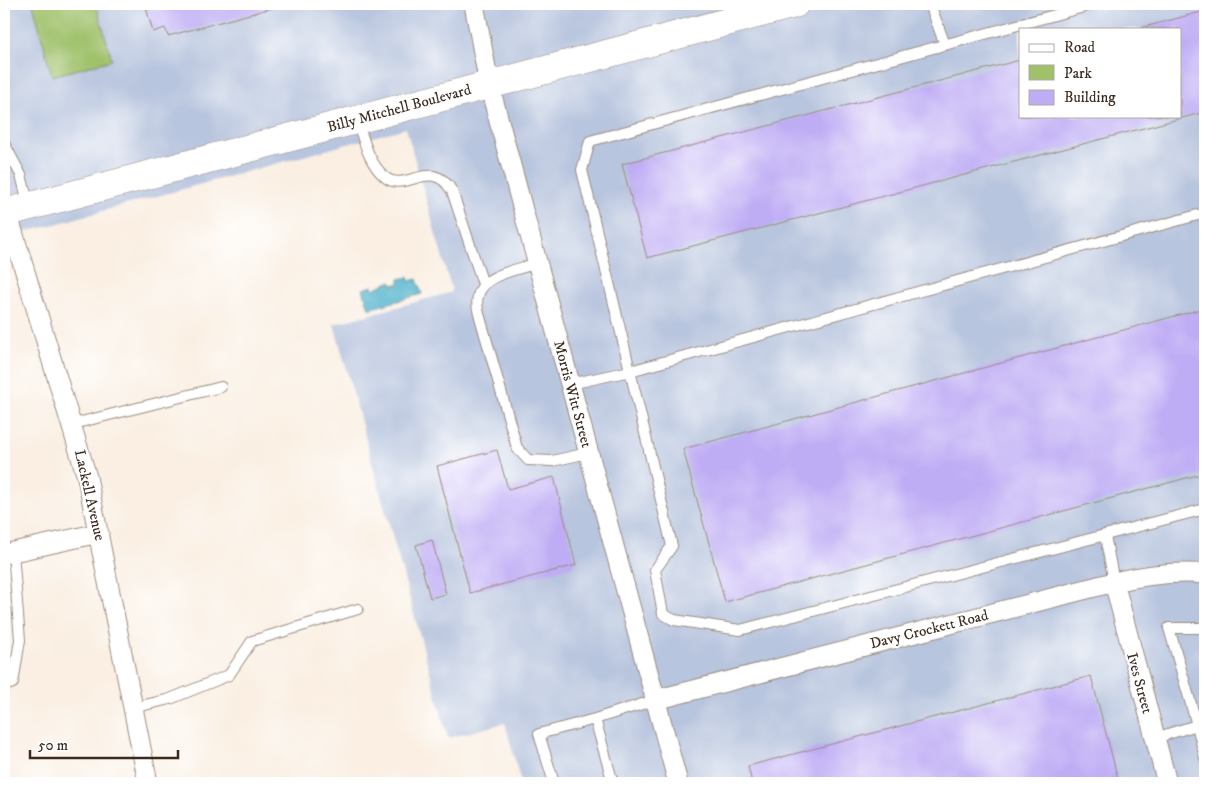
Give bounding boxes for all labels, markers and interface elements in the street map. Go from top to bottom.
legend [1019,28,1182,118]
text: Road [1064,38,1096,57]
text: Park [1064,64,1093,83]
street label: Billy Mitchell Boulevard [325,80,474,137]
text: Building [1064,88,1116,107]
street label: Morris Witt Street [549,339,596,450]
street label: Lackell Avenue [70,448,109,542]
street label: Davy Crockett Road [868,605,991,653]
street label: Ives Street [1122,651,1157,716]
scale bar [30,727,178,759]
text: 50 m [38,736,68,755]

